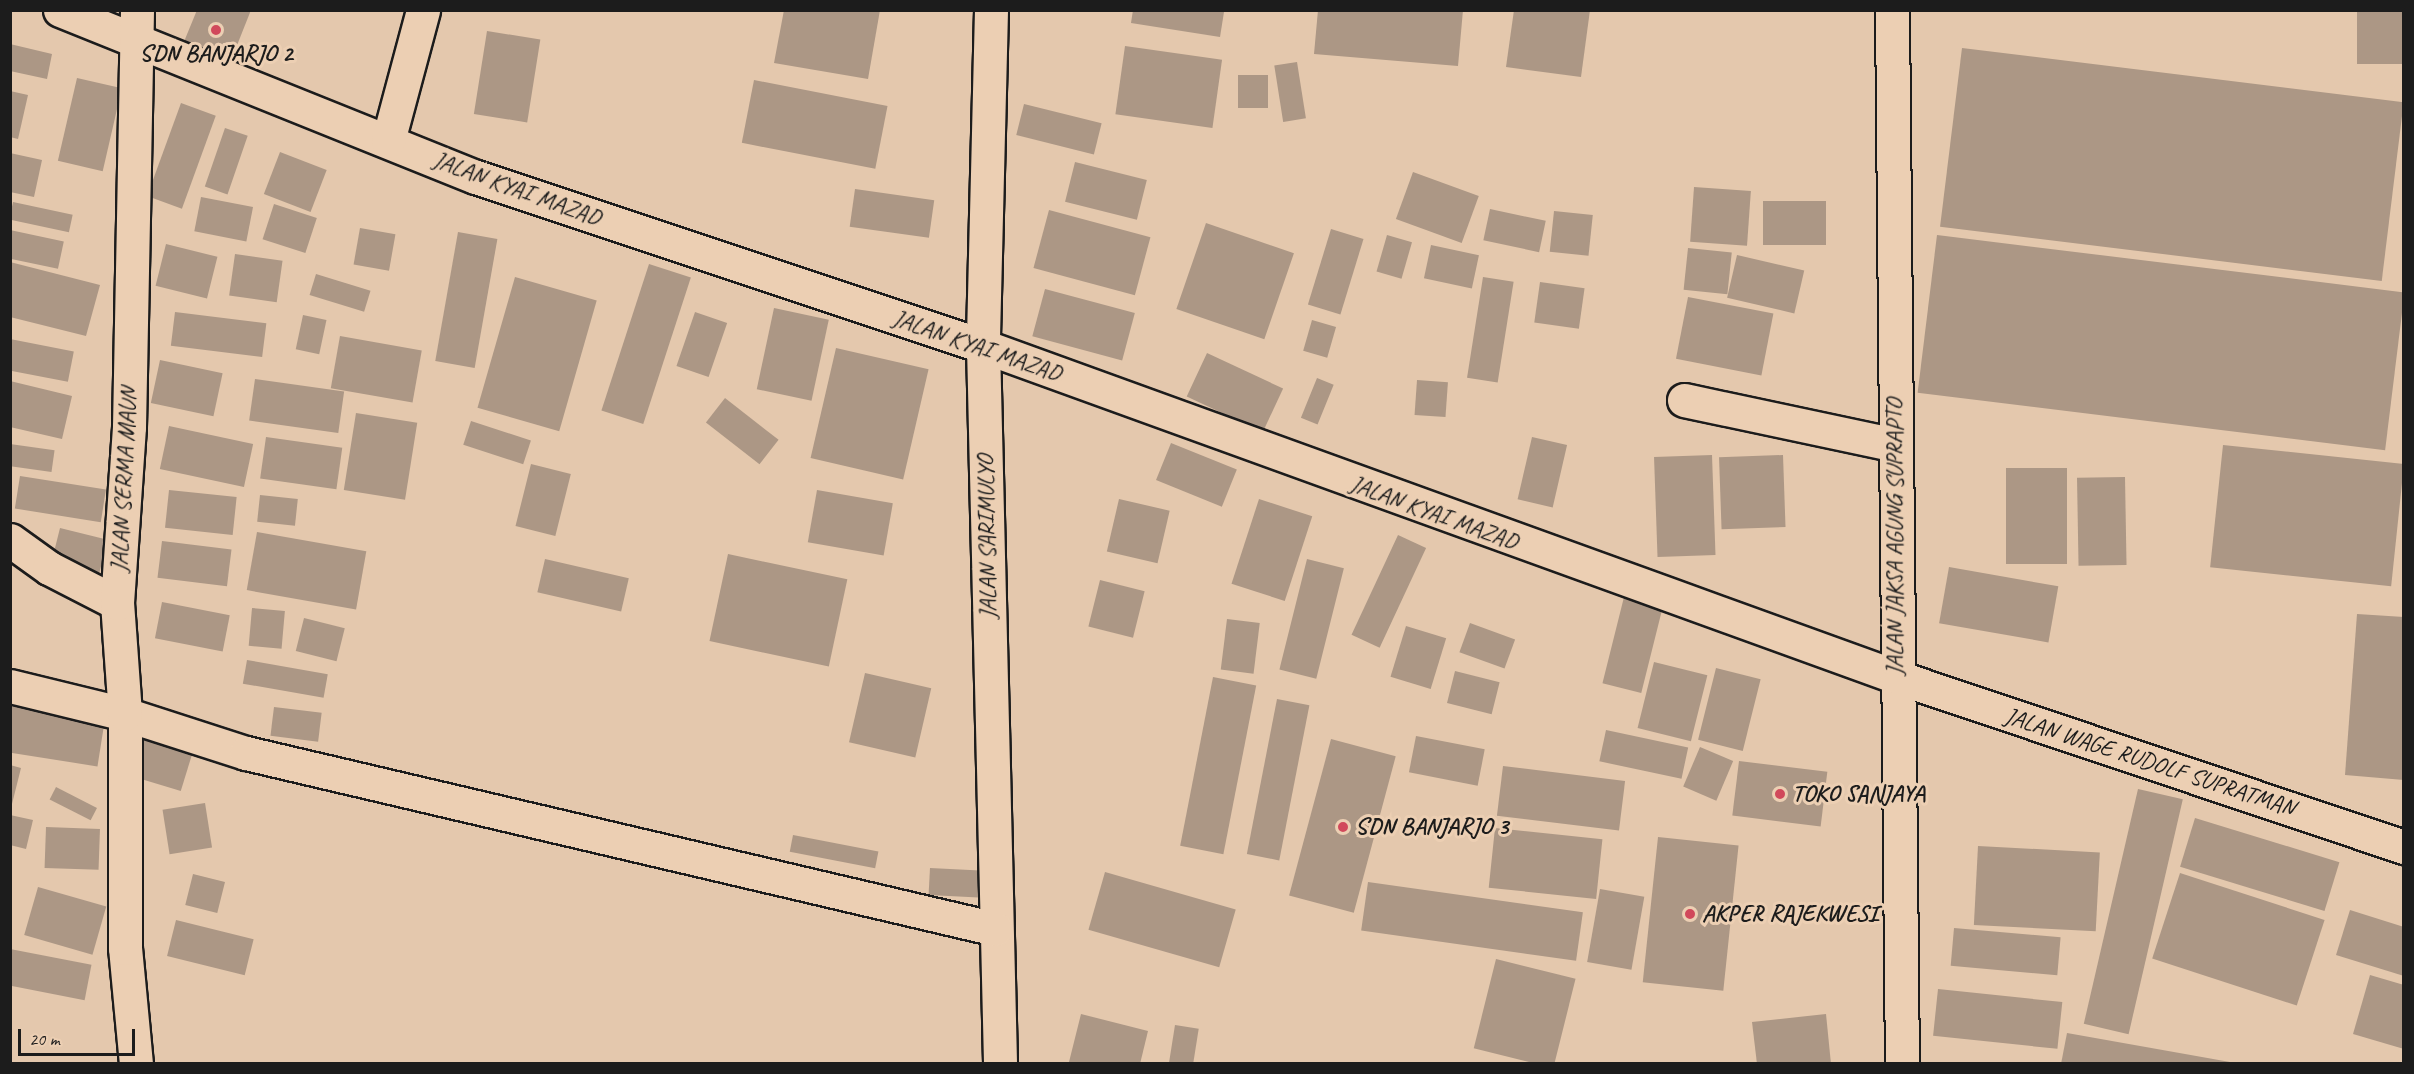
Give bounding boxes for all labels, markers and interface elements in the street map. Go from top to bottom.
marker: SDN BANJARJO 2 [209,23,223,37]
place label: SDN BANJARJO 2 [139,40,293,68]
street label: JALAN KYAI MAZAD [429,145,605,233]
street label: JALAN KYAI MAZAD [889,304,1065,388]
street label: JALAN SERMA MAUN [105,387,143,573]
street label: JALAN JAKSA AGUNG SUPRAPTO [1881,399,1909,675]
street label: JALAN SARIMULYO [971,454,1003,620]
street label: JALAN KYAI MAZAD [1346,469,1522,557]
street label: JALAN WAGE RUDOLF SUPRATMAN [2000,701,2300,823]
place label: TOKO SANJAYA [1792,780,1925,808]
marker: TOKO SANJAYA [1773,787,1787,801]
place label: SDN BANJARJO 3 [1355,813,1508,841]
marker: SDN BANJARJO 3 [1336,820,1350,834]
place label: AKPER RAJEKWESI [1702,900,1877,928]
marker: AKPER RAJEKWESI [1683,907,1697,921]
scale bar [21,1017,138,1055]
text: 20 m [29,1028,60,1050]

